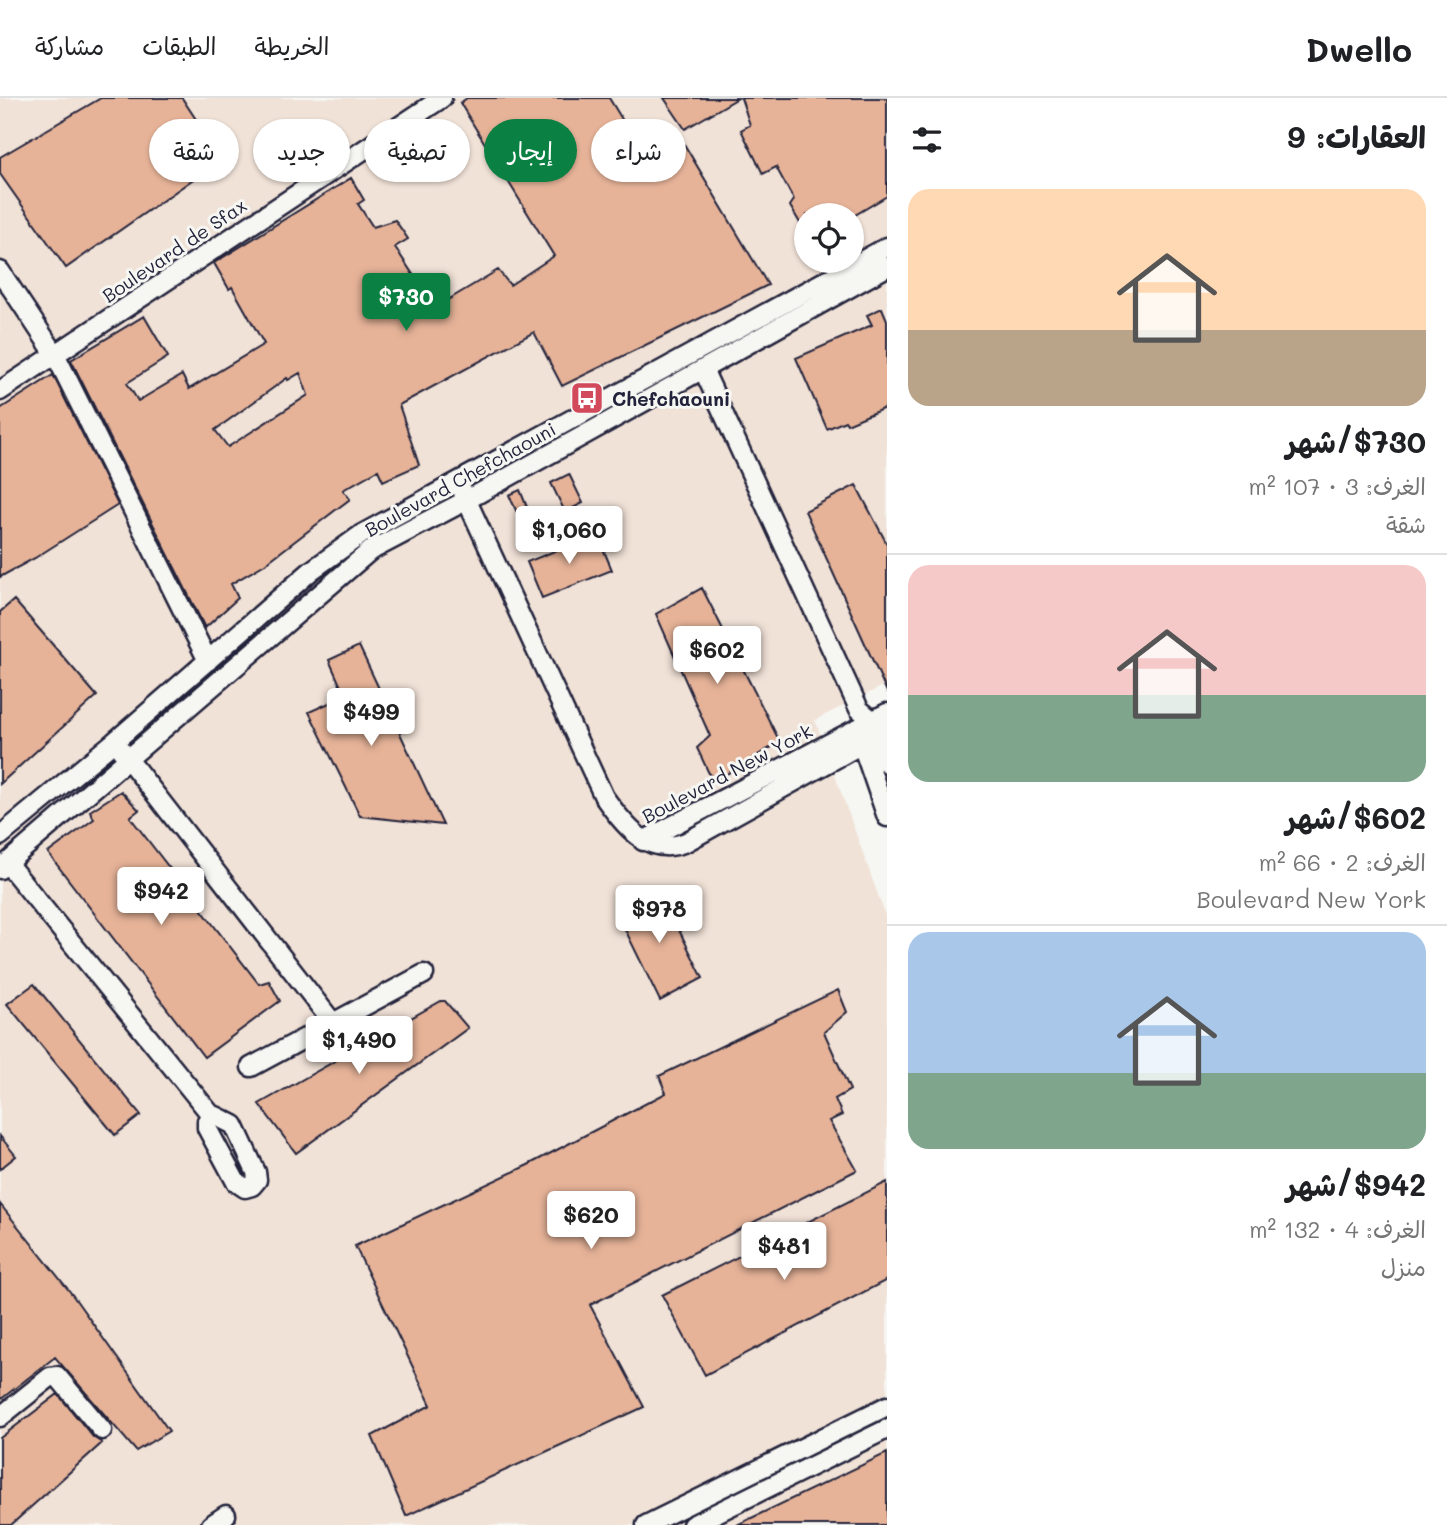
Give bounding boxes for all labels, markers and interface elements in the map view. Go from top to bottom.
text: Dwello [1305,27,1412,70]
text: مشاركة [35,30,104,61]
text: الطبقات [142,30,217,61]
text: الخريطة [255,30,329,61]
text: العقارات: 9 [1287,116,1426,156]
chip: شقة [149,119,239,182]
chip: جديد [253,119,350,182]
chip: تصفية [364,119,470,182]
chip: إيجار [484,119,577,182]
chip: شراء [591,119,686,182]
icon: filters [908,121,946,159]
street label: Boulevard de Sfax [97,192,251,308]
map controls [794,203,864,273]
button: locate [794,203,864,273]
icon: home [1104,235,1230,361]
pin: $730 [365,274,447,333]
text: $730 [378,281,434,311]
bus stop icon: Chefchaouni [568,379,606,417]
place label: Chefchaouni [612,386,730,411]
street label: Boulevard Chefchaouni [360,416,560,542]
text: $730/شهر [1286,421,1426,461]
text: الغرف: 3 · 107 m² [1249,471,1426,501]
pin: $1,060 [512,506,626,566]
text: شقة [1386,509,1426,539]
text: $1,060 [532,514,606,544]
icon: home [1104,611,1230,737]
pin: $602 [676,626,758,686]
text: $602 [689,634,745,664]
pin: $499 [330,688,412,748]
text: $499 [343,696,399,726]
street label: Boulevard New York [637,717,817,829]
text: $602/شهر [1286,797,1426,837]
text: الغرف: 2 · 66 m² [1259,847,1426,877]
pin: $942 [120,868,202,927]
text: $942 [133,875,189,905]
text: Boulevard New York [1197,884,1426,914]
pin: $978 [618,886,700,945]
text: $978 [631,893,687,923]
icon: home [1104,978,1230,1104]
pin: $1,490 [302,1016,416,1076]
text: $1,490 [322,1024,396,1054]
text: $942/شهر [1286,1164,1426,1204]
pin: $620 [550,1192,632,1251]
text: $620 [563,1199,619,1229]
text: الغرف: 4 · 132 m² [1249,1214,1426,1244]
pin: $481 [743,1222,825,1282]
text: $481 [757,1230,811,1260]
text: منزل [1381,1252,1426,1282]

